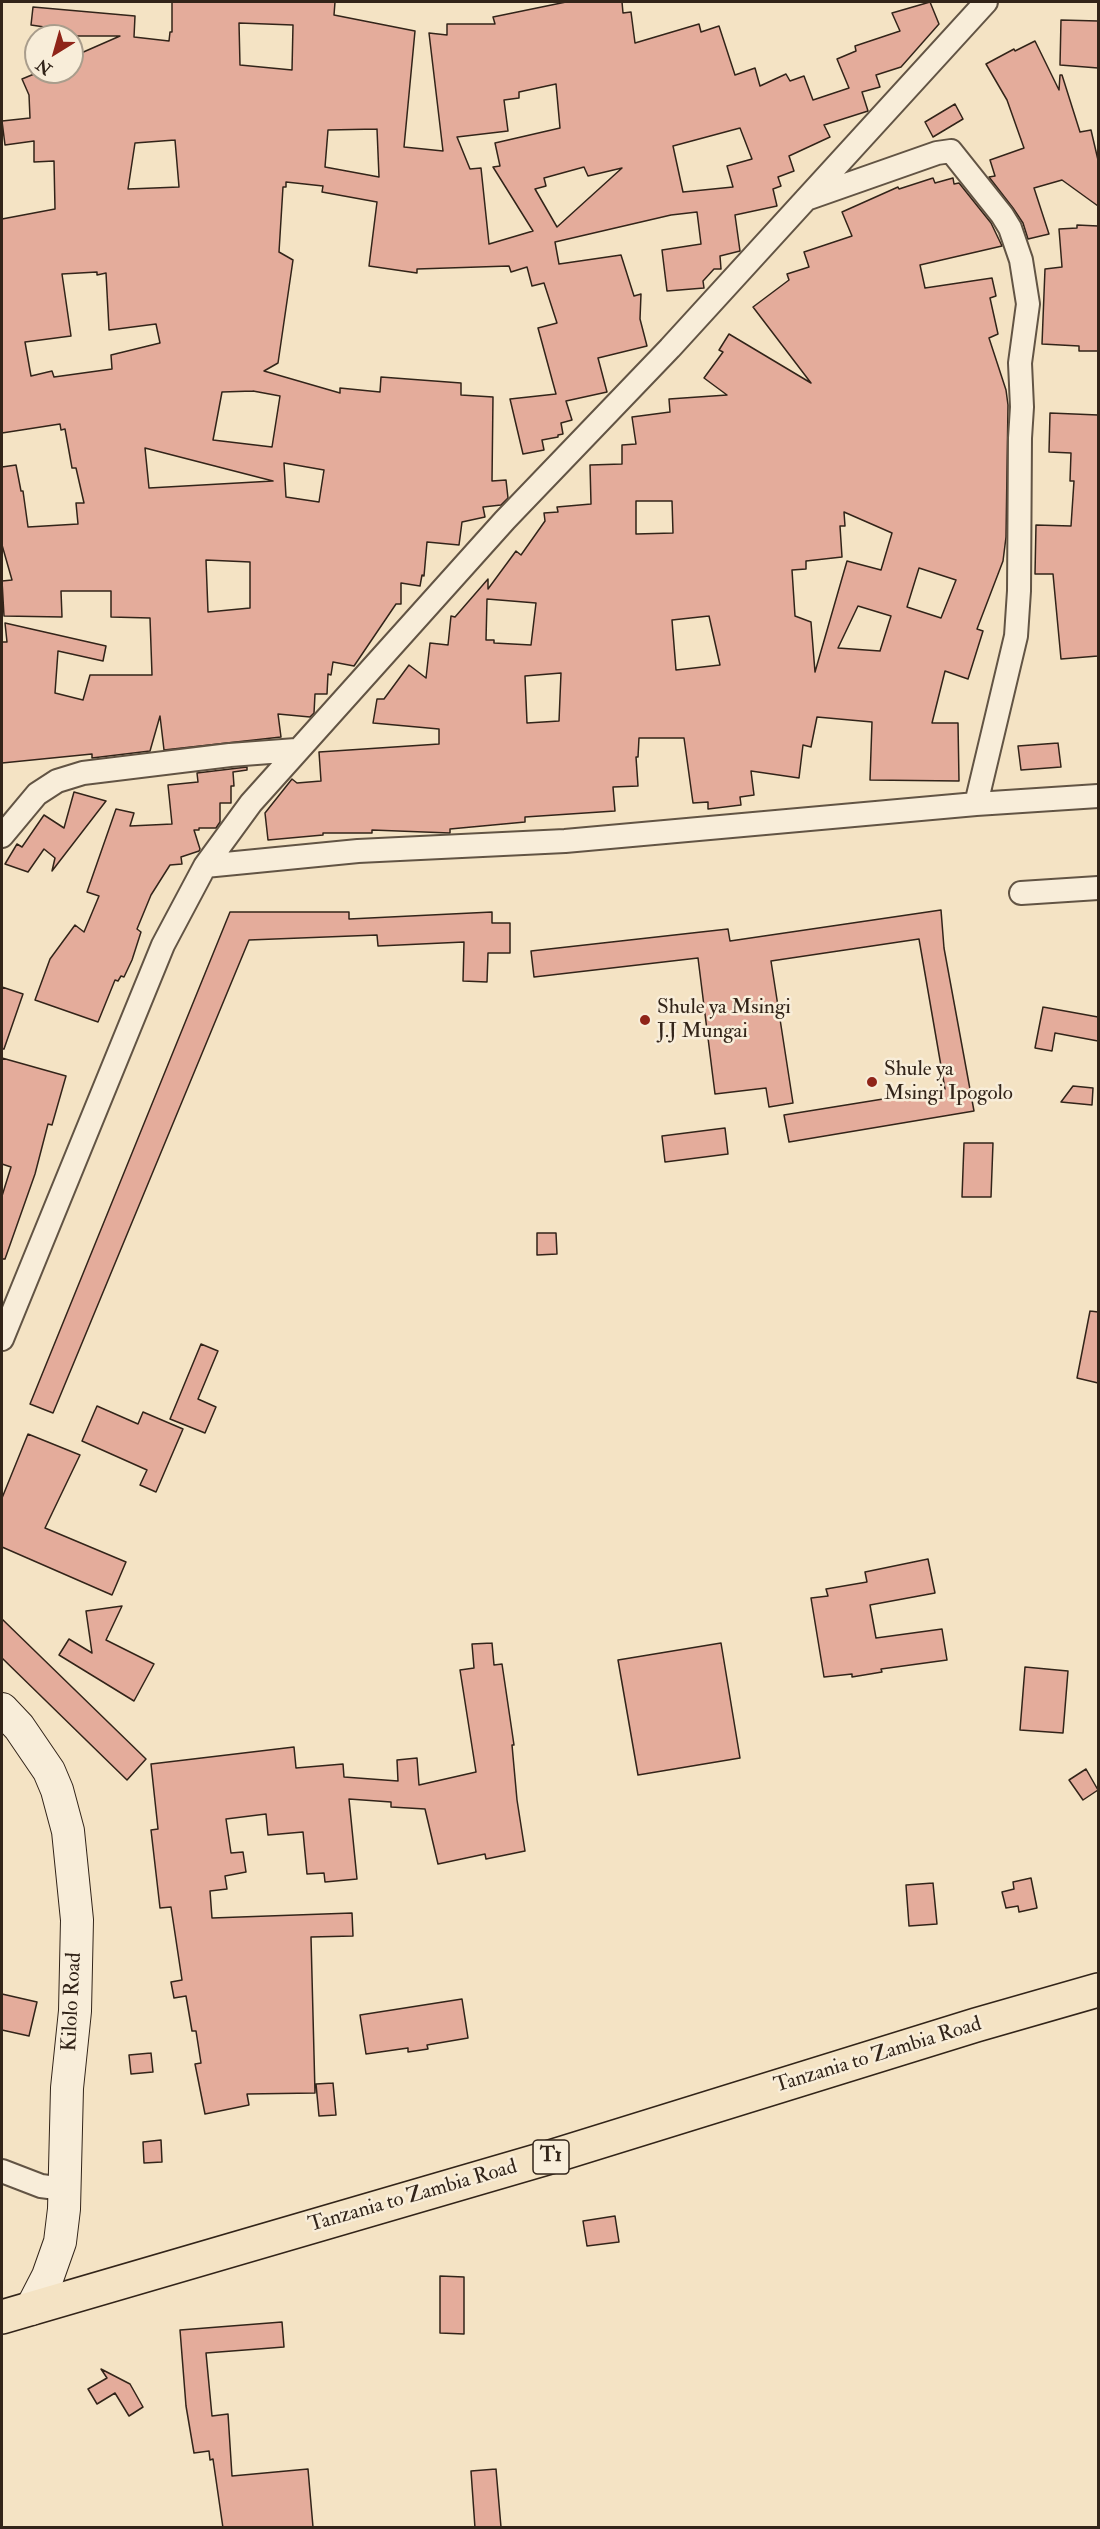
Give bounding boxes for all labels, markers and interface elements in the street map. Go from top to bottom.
north arrow [24,24,84,84]
text: N [33,54,56,79]
place label: Shule ya Msingi J.J Mungai [657,995,791,1045]
marker: Shule ya Msingi J.J Mungai [638,1013,652,1027]
place label: Shule ya Msingi Ipogolo [884,1057,1013,1107]
marker: Shule ya Msingi Ipogolo [865,1075,879,1089]
street label: Kilolo Road [58,1952,88,2052]
street label: Tanzania to Zambia Road [771,2012,985,2100]
road number: T1 [533,2140,569,2174]
street label: Tanzania to Zambia Road [306,2155,520,2239]

